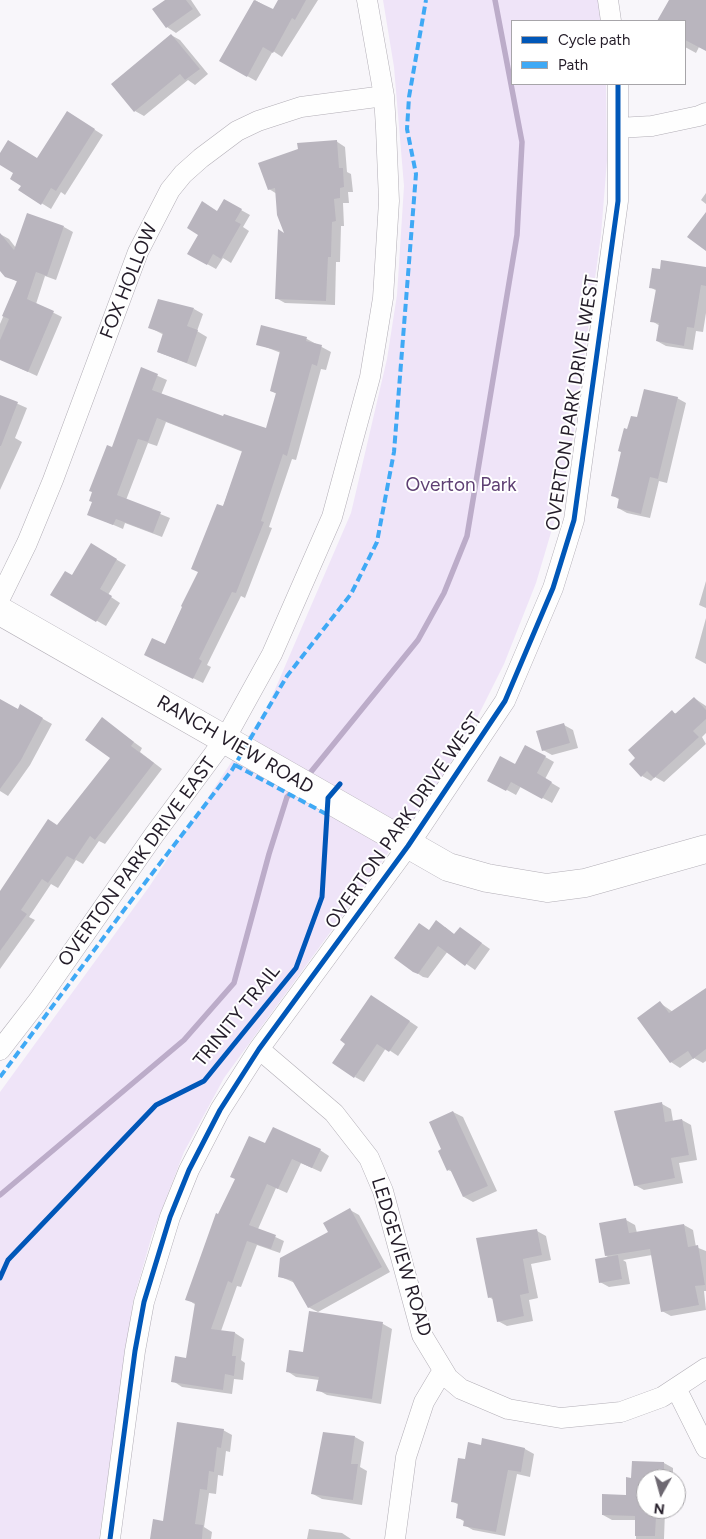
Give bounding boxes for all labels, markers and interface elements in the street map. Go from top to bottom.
legend [511,20,686,85]
text: Cycle path [558,31,630,49]
text: Path [558,56,588,74]
street label: FOX HOLLOW [95,220,163,342]
street label: OVERTON PARK DRIVE WEST [542,274,604,532]
park label: Overton Park [406,474,516,496]
street label: RANCH VIEW ROAD [153,691,317,799]
street label: OVERTON PARK DRIVE WEST [321,709,487,933]
street label: OVERTON PARK DRIVE EAST [53,753,221,971]
street label: TRINITY TRAIL [189,961,285,1071]
street label: LEDGEVIEW ROAD [366,1175,436,1339]
north arrow [636,1469,686,1519]
text: N [653,1499,666,1517]

